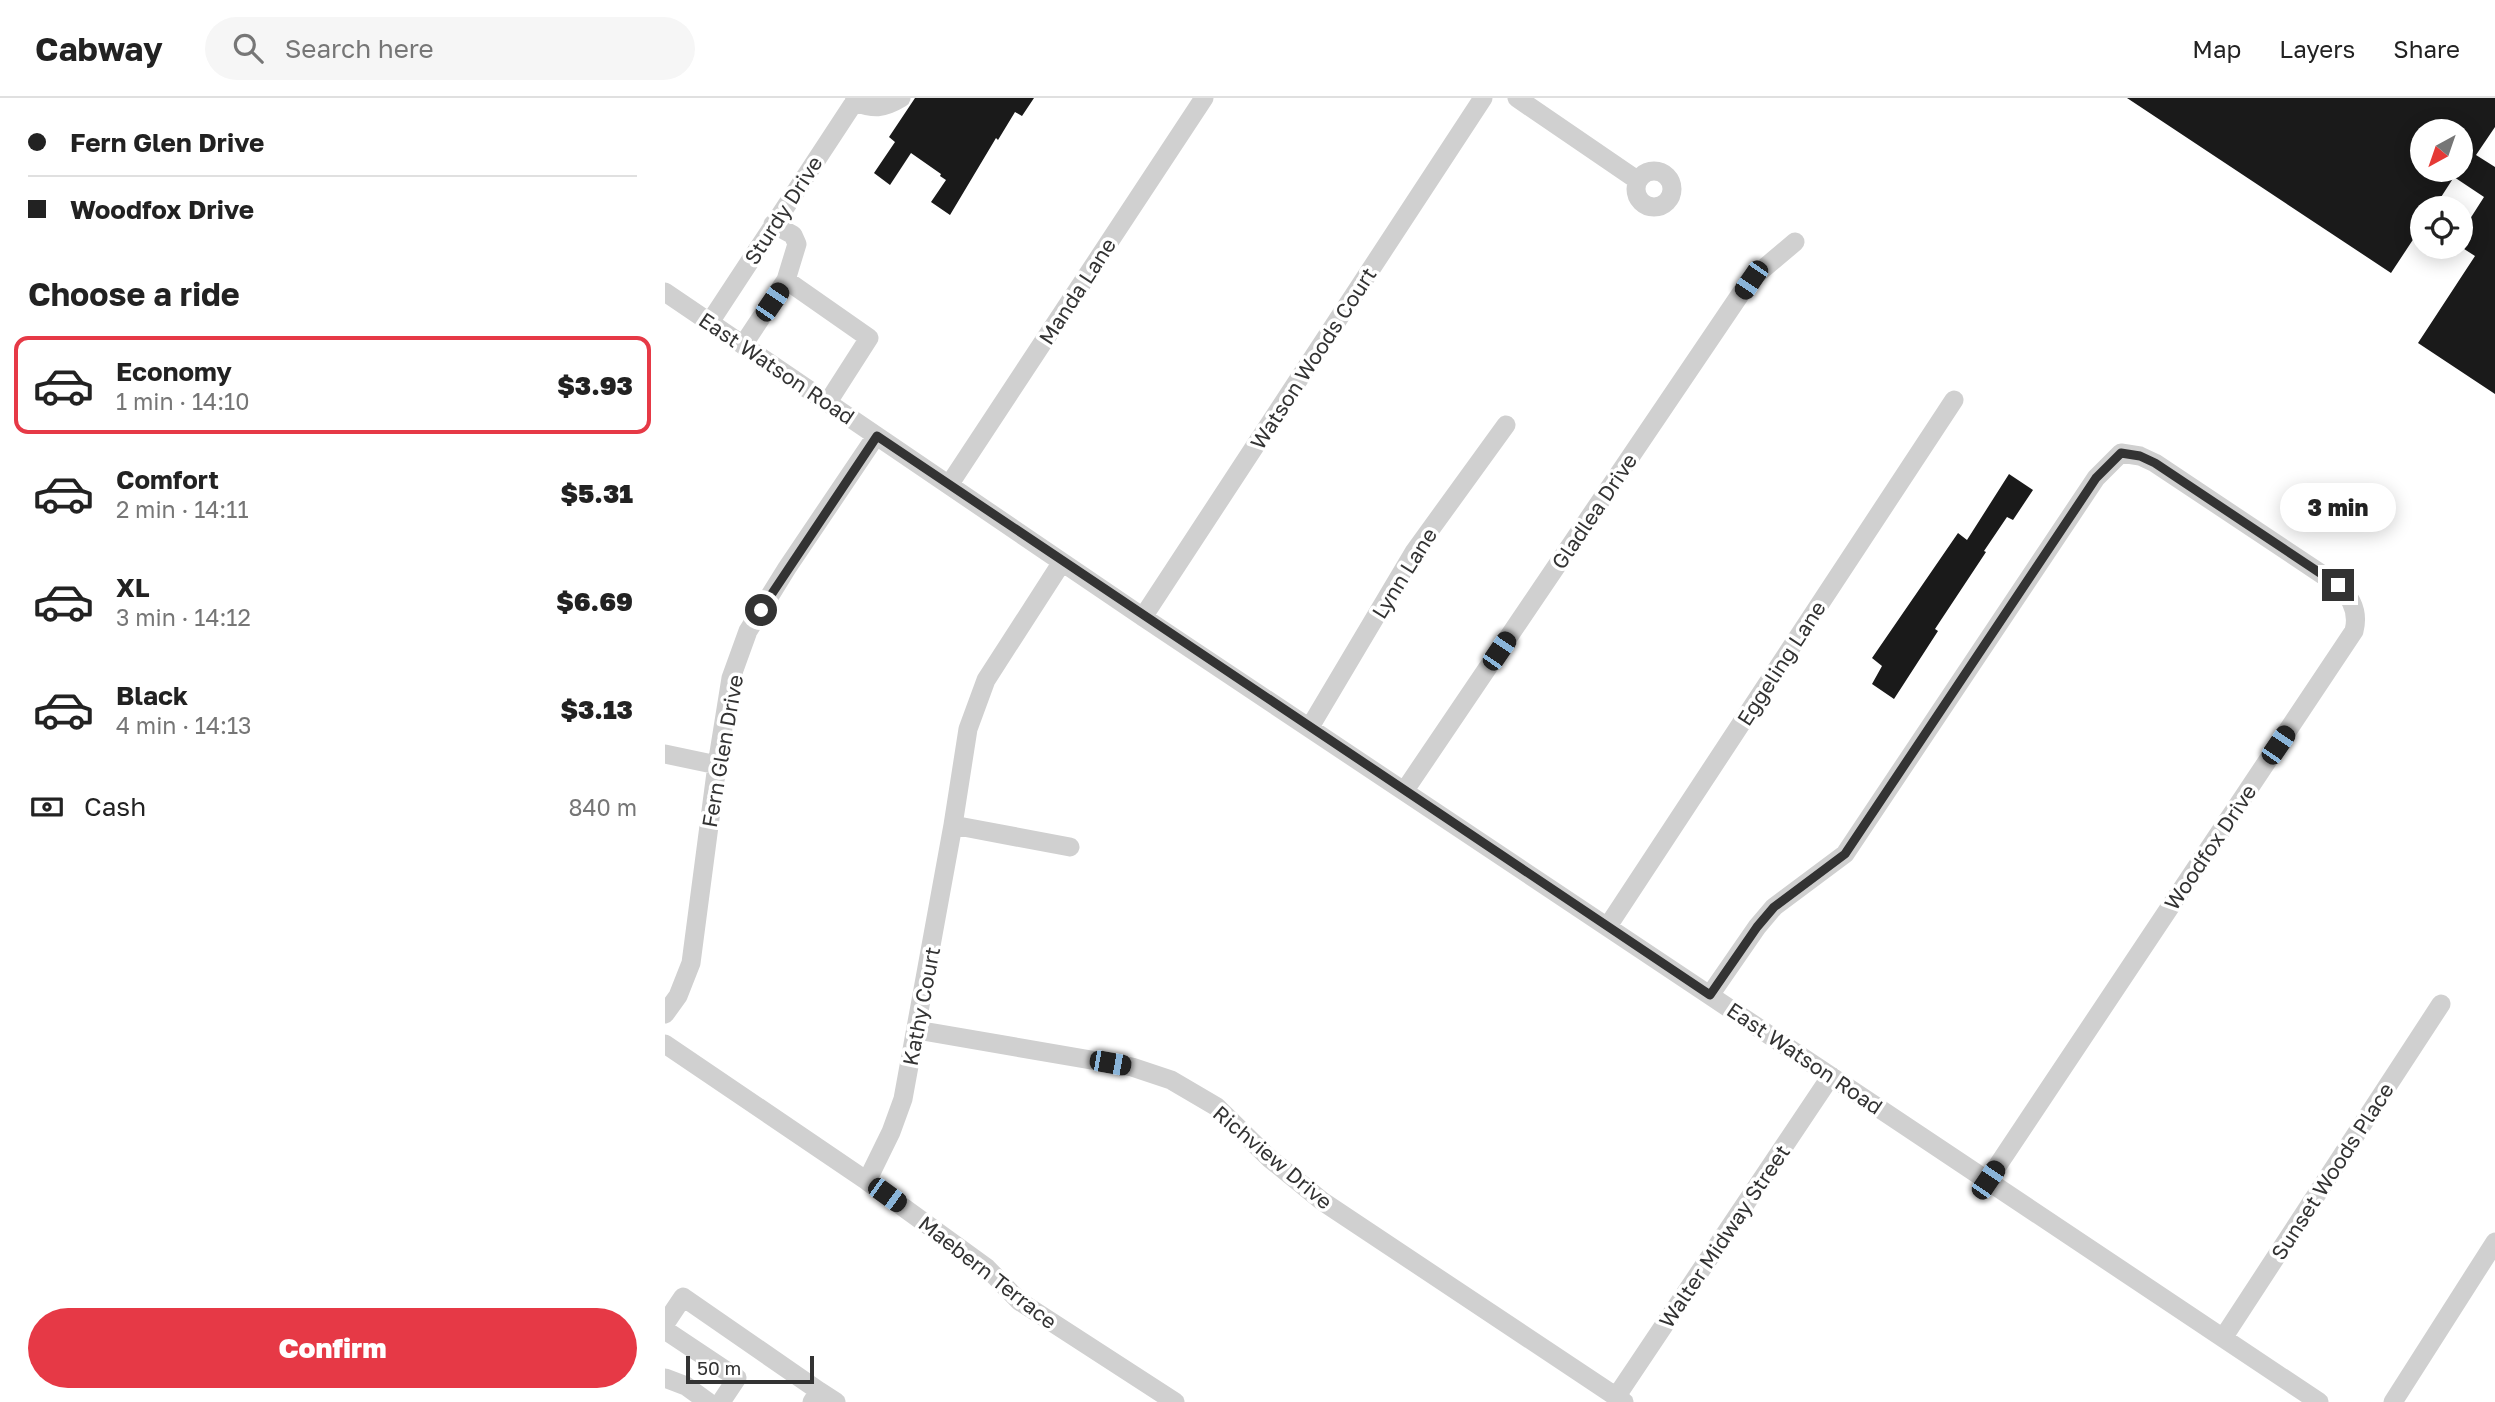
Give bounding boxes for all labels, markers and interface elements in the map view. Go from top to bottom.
search box [205,17,695,80]
text: Cabway [35,29,163,68]
icon: search [229,29,267,67]
text: Search here [285,33,434,64]
text: Map [2192,34,2241,63]
text: Layers [2279,34,2355,63]
text: Share [2393,34,2460,63]
north arrow [2410,119,2473,182]
map controls [2410,119,2473,259]
text: Fern Glen Drive [70,127,264,158]
street label: Sturdy Drive [738,151,828,269]
text: Woodfox Drive [70,194,254,225]
button: locate [2410,196,2473,259]
street label: Manda Lane [1033,233,1121,349]
car [1731,257,1772,303]
street label: Watson Woods Court [1244,262,1382,454]
text: Choose a ride [28,275,240,313]
car [752,279,793,325]
street label: East Watson Road [694,306,860,430]
icon: car [32,354,95,417]
text: Economy [116,356,232,387]
text: $3.93 [557,370,633,401]
text: 1 min · 14:10 [116,387,249,415]
street label: Gladlea Drive [1546,448,1642,574]
icon: car [32,462,95,525]
text: Comfort [116,464,219,495]
text: $5.31 [561,478,633,509]
callout: 3 min [2280,484,2396,532]
text: 3 min [2308,493,2368,521]
text: 2 min · 14:11 [116,495,249,523]
street label: Lynn Lane [1366,523,1442,623]
route end [2322,569,2354,601]
icon: car [32,570,95,633]
text: XL [116,572,150,603]
text: $6.69 [556,586,633,617]
route start [745,594,777,626]
street label: Eggeling Lane [1731,596,1831,730]
text: 3 min · 14:12 [116,603,251,631]
car [1479,628,1520,674]
street label: Fern Glen Drive [696,673,748,829]
icon: car [32,678,95,741]
text: Black [116,680,188,711]
text: $3.13 [561,694,633,725]
text: 4 min · 14:13 [116,711,252,739]
car [2258,722,2299,768]
street label: Woodfox Drive [2158,779,2262,915]
icon: cash [28,788,66,826]
text: Cash [84,791,146,822]
text: 840 m [569,793,637,821]
street label: Kathy Court [897,944,945,1068]
street label: East Watson Road [1722,996,1888,1120]
car [1088,1049,1133,1077]
street label: Sunset Woods Place [2265,1078,2399,1264]
street label: Richview Drive [1208,1100,1338,1214]
street label: Walter Midway Street [1653,1139,1795,1333]
car [1968,1157,2009,1203]
car [864,1174,911,1216]
street label: Maebern Terrace [914,1210,1062,1334]
button: Confirm [28,1308,637,1388]
scale bar [686,1353,814,1385]
text: 50 m [697,1356,741,1379]

